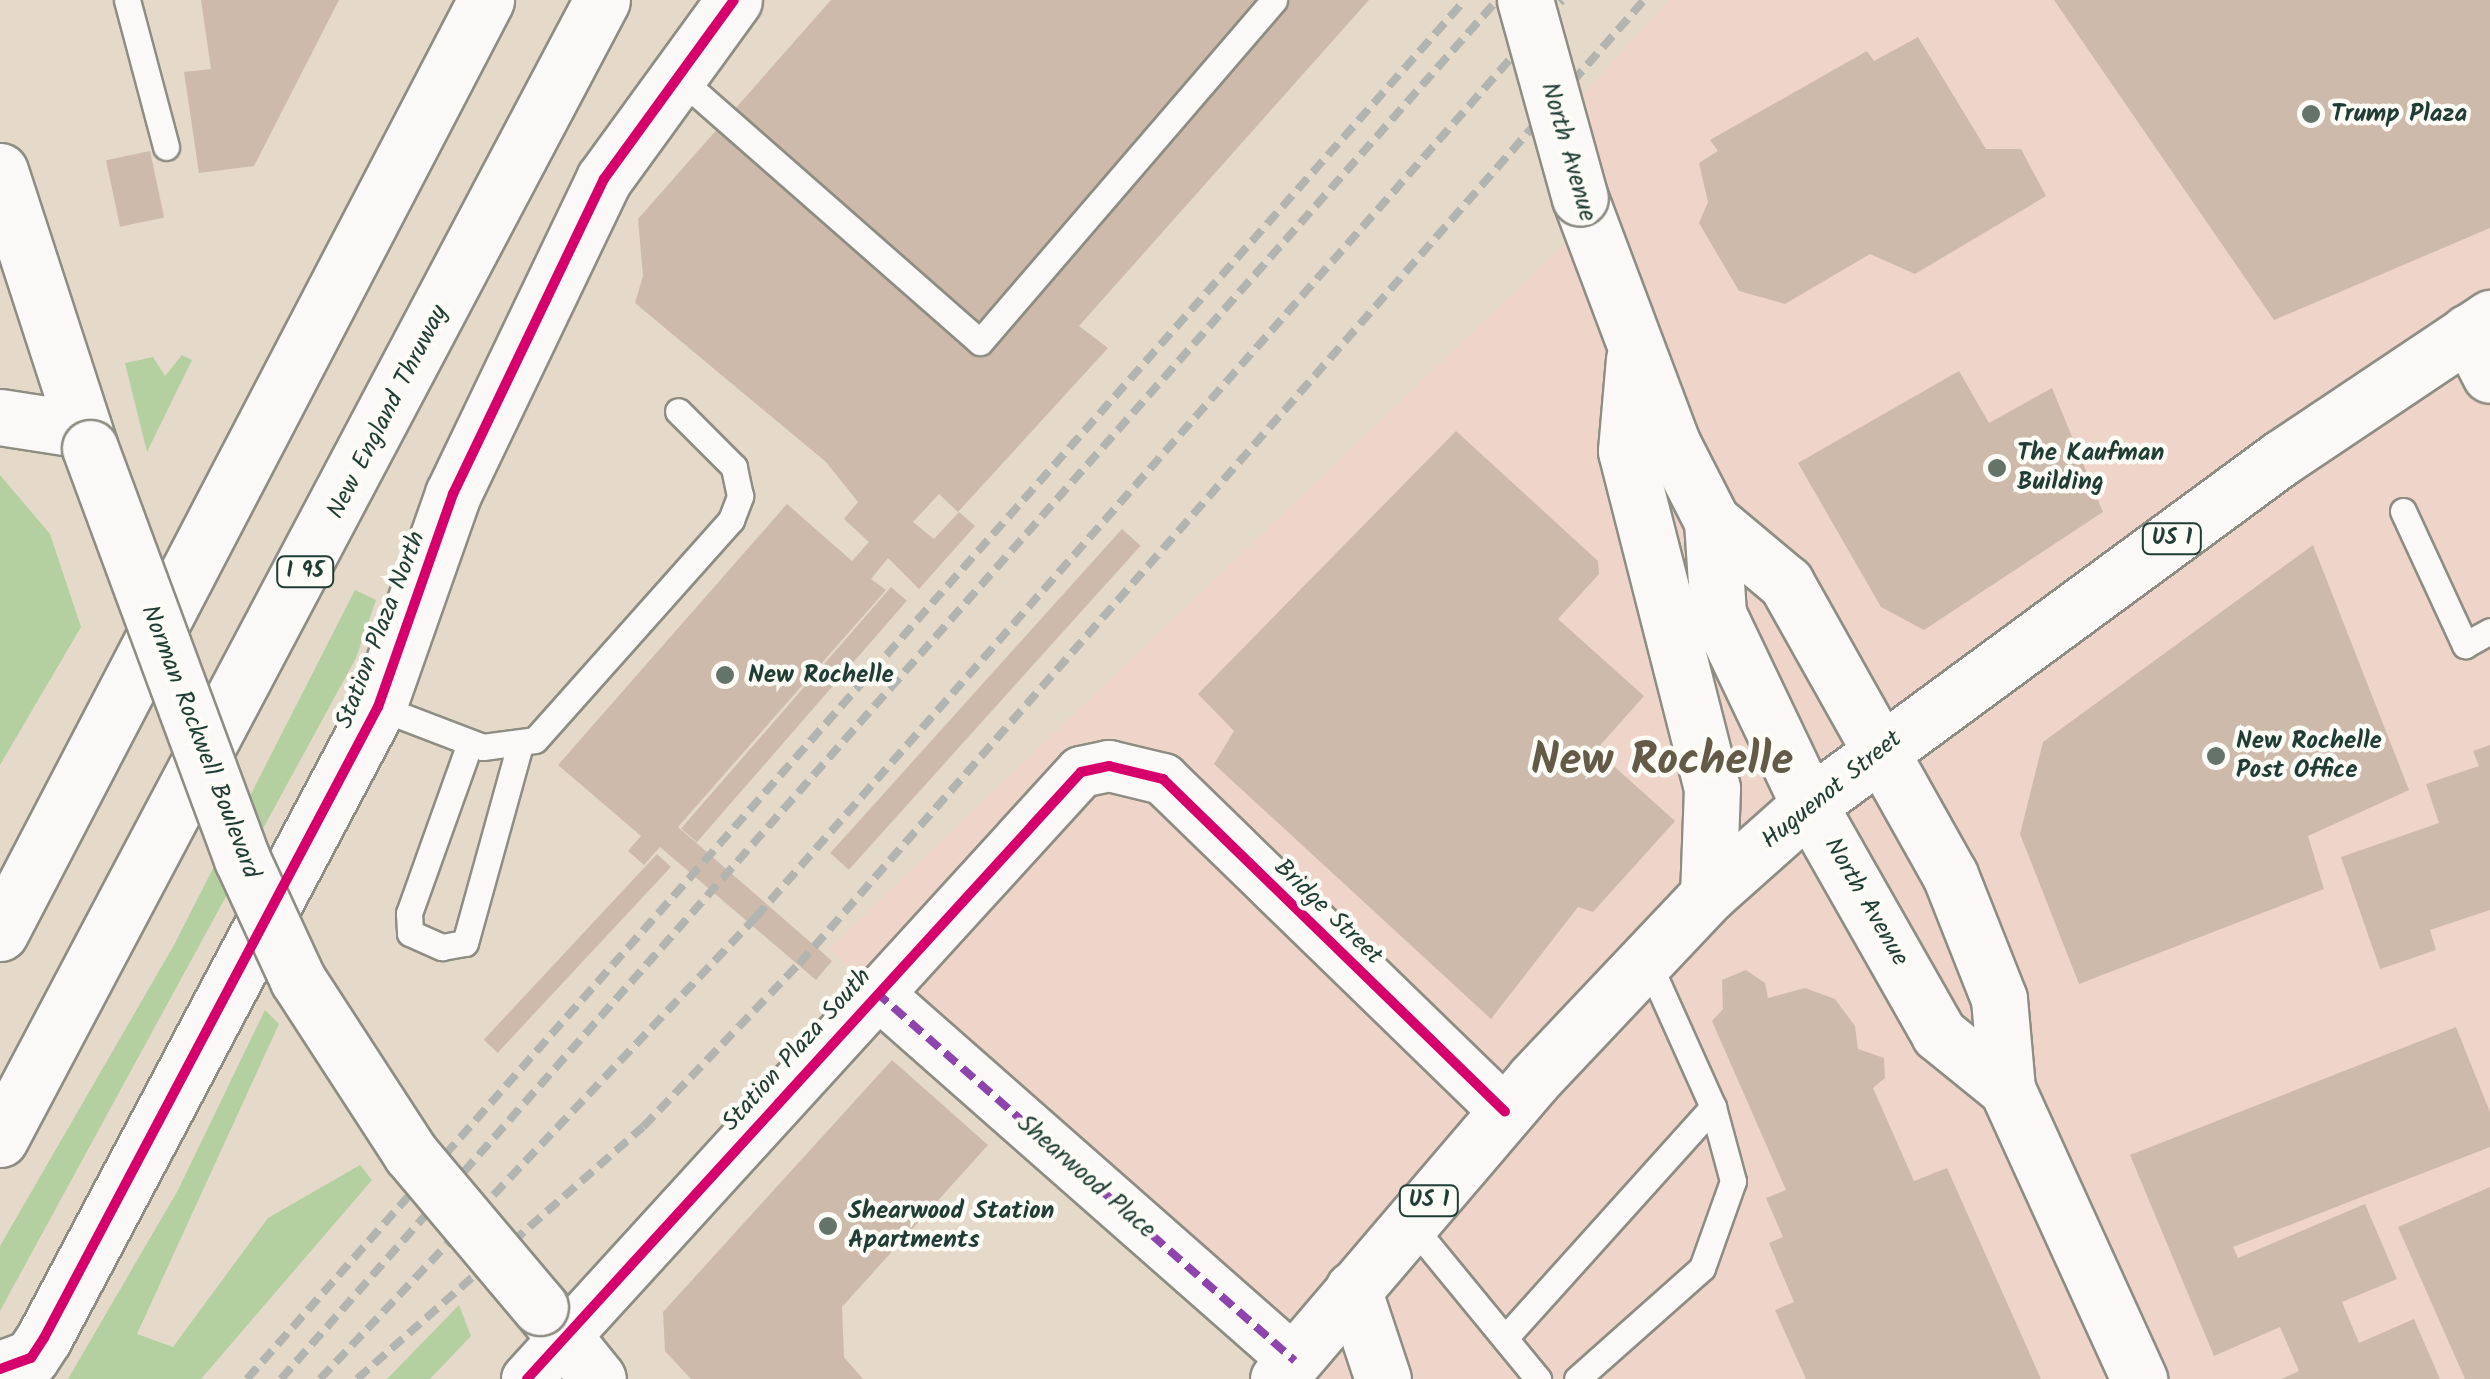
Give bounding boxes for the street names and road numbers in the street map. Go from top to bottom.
street label: North Avenue [1534,79,1602,225]
street label: New England Thruway [321,300,455,524]
road number: US 1 [2140,522,2204,556]
street label: Station Plaza North [330,527,432,733]
road number: I 95 [275,555,335,589]
street label: Norman Rockwell Boulevard [134,601,266,883]
street label: Huguenot Street [1756,724,1908,856]
street label: North Avenue [1817,832,1915,972]
street label: Bridge Street [1268,853,1388,971]
street label: Station Plaza South [716,962,878,1138]
street label: Shearwood Place [1011,1109,1161,1245]
road number: US 1 [1396,1184,1462,1218]

